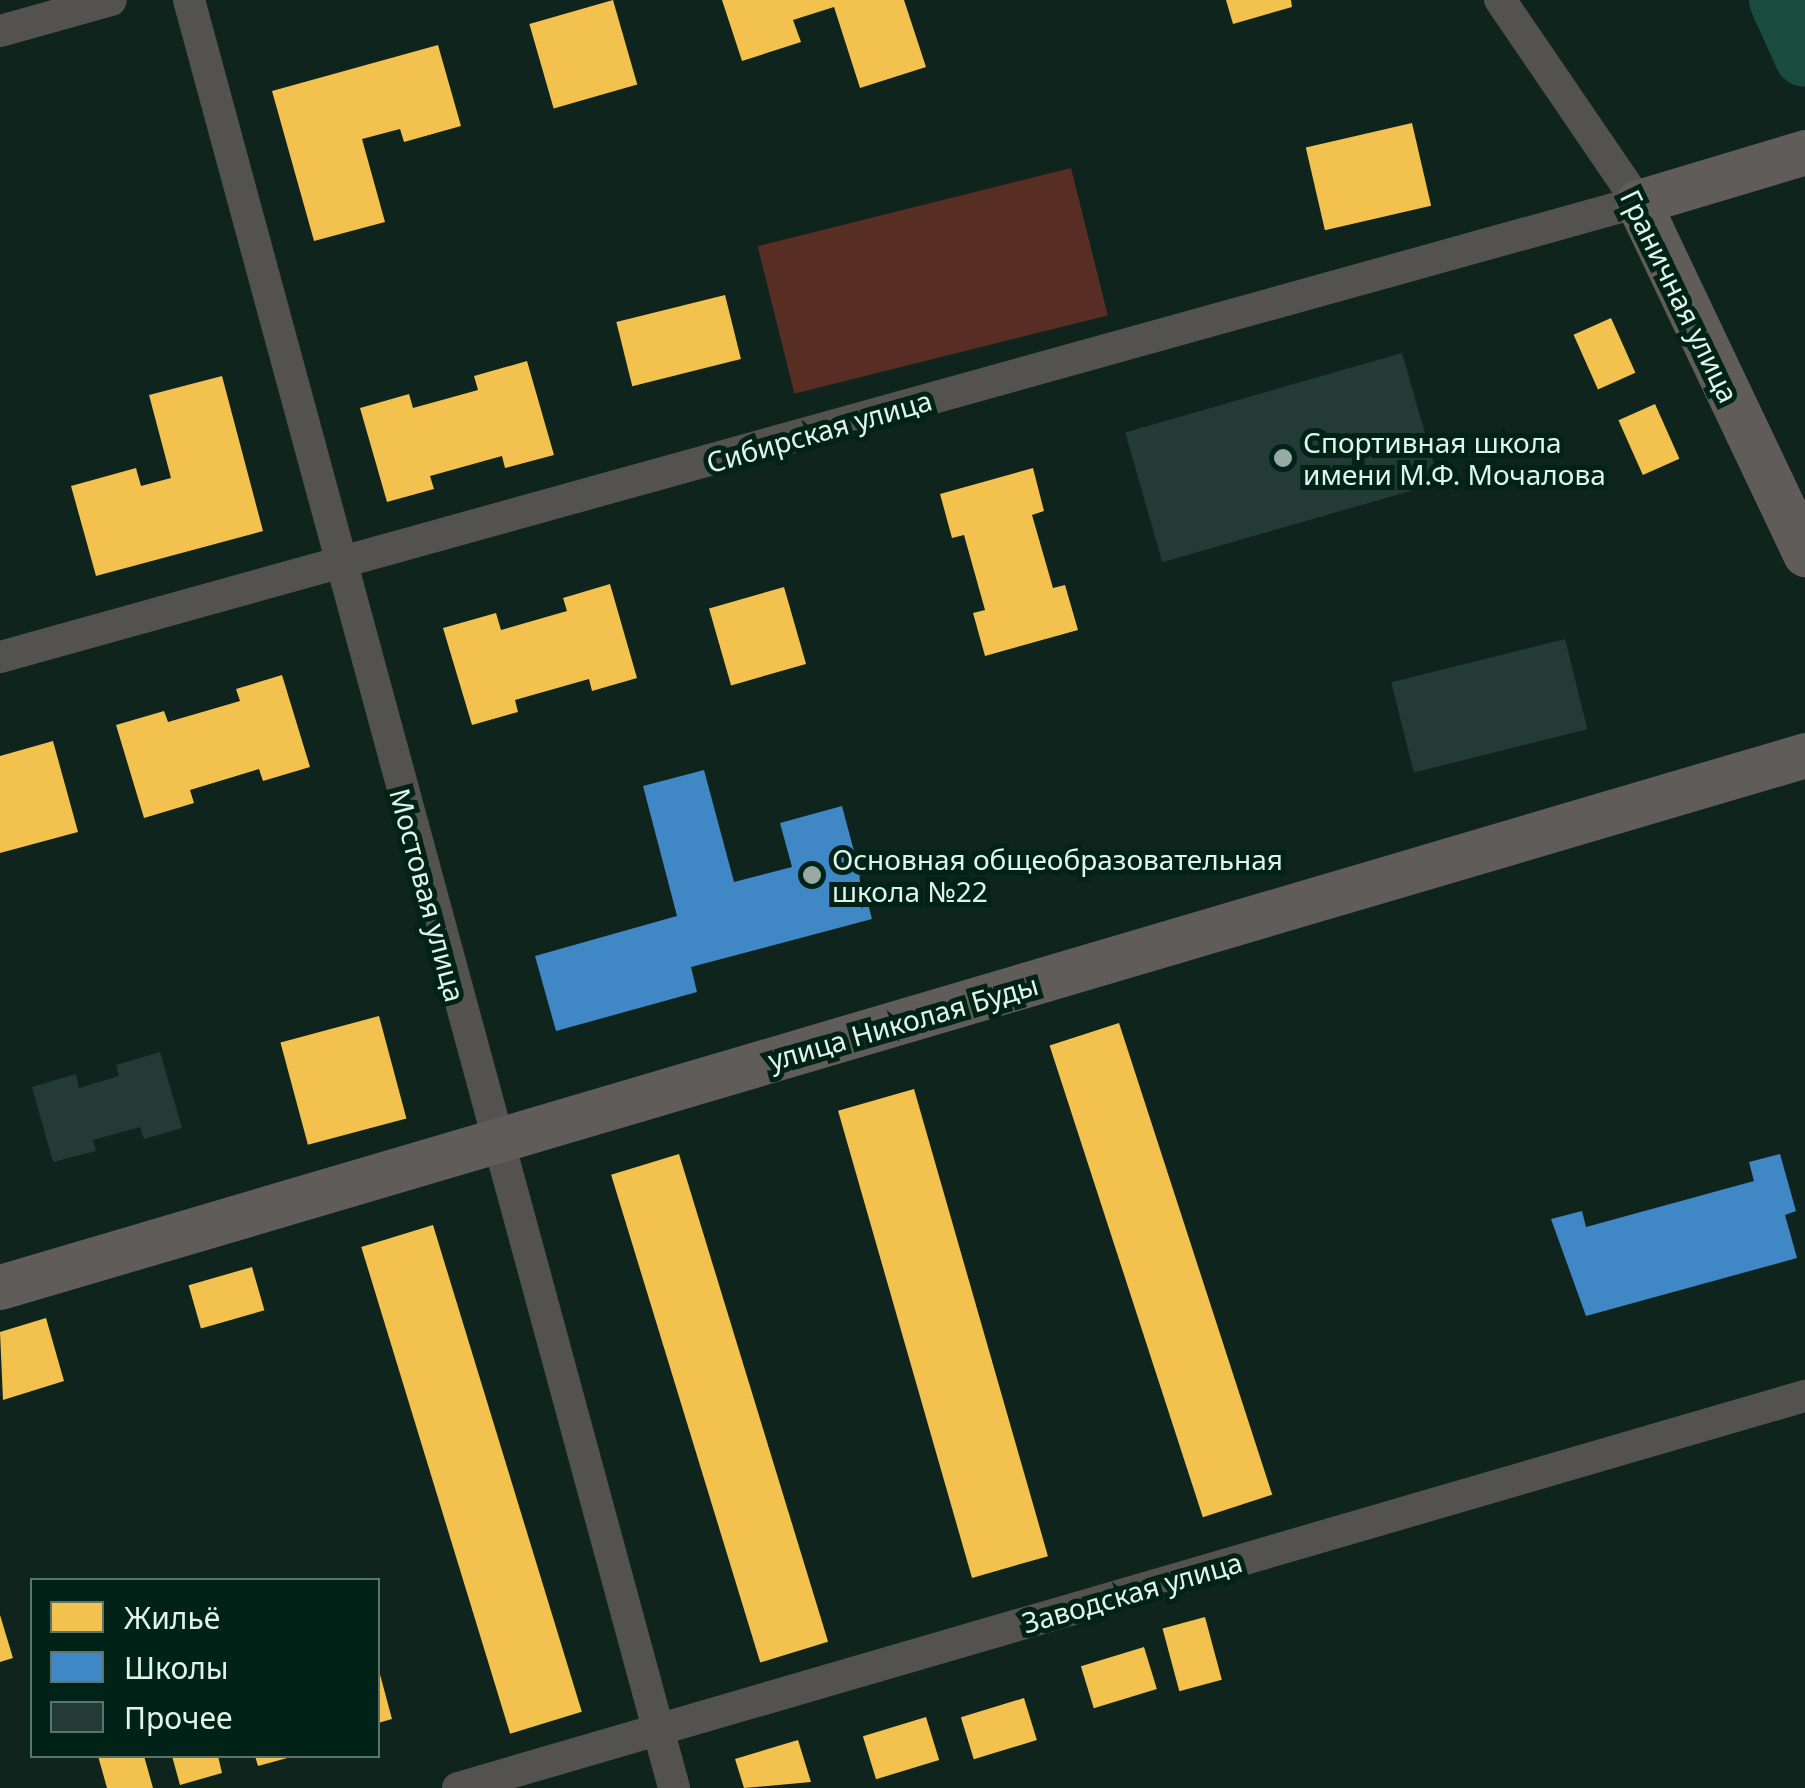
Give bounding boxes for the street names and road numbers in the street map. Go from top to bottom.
street label: Граничная улица [1614,184,1746,408]
street label: Сибирская улица [702,383,936,479]
street label: Мостовая улица [383,785,473,1005]
street label: улица Николая Буды [764,967,1042,1077]
street label: Заводская улица [1018,1545,1246,1639]

